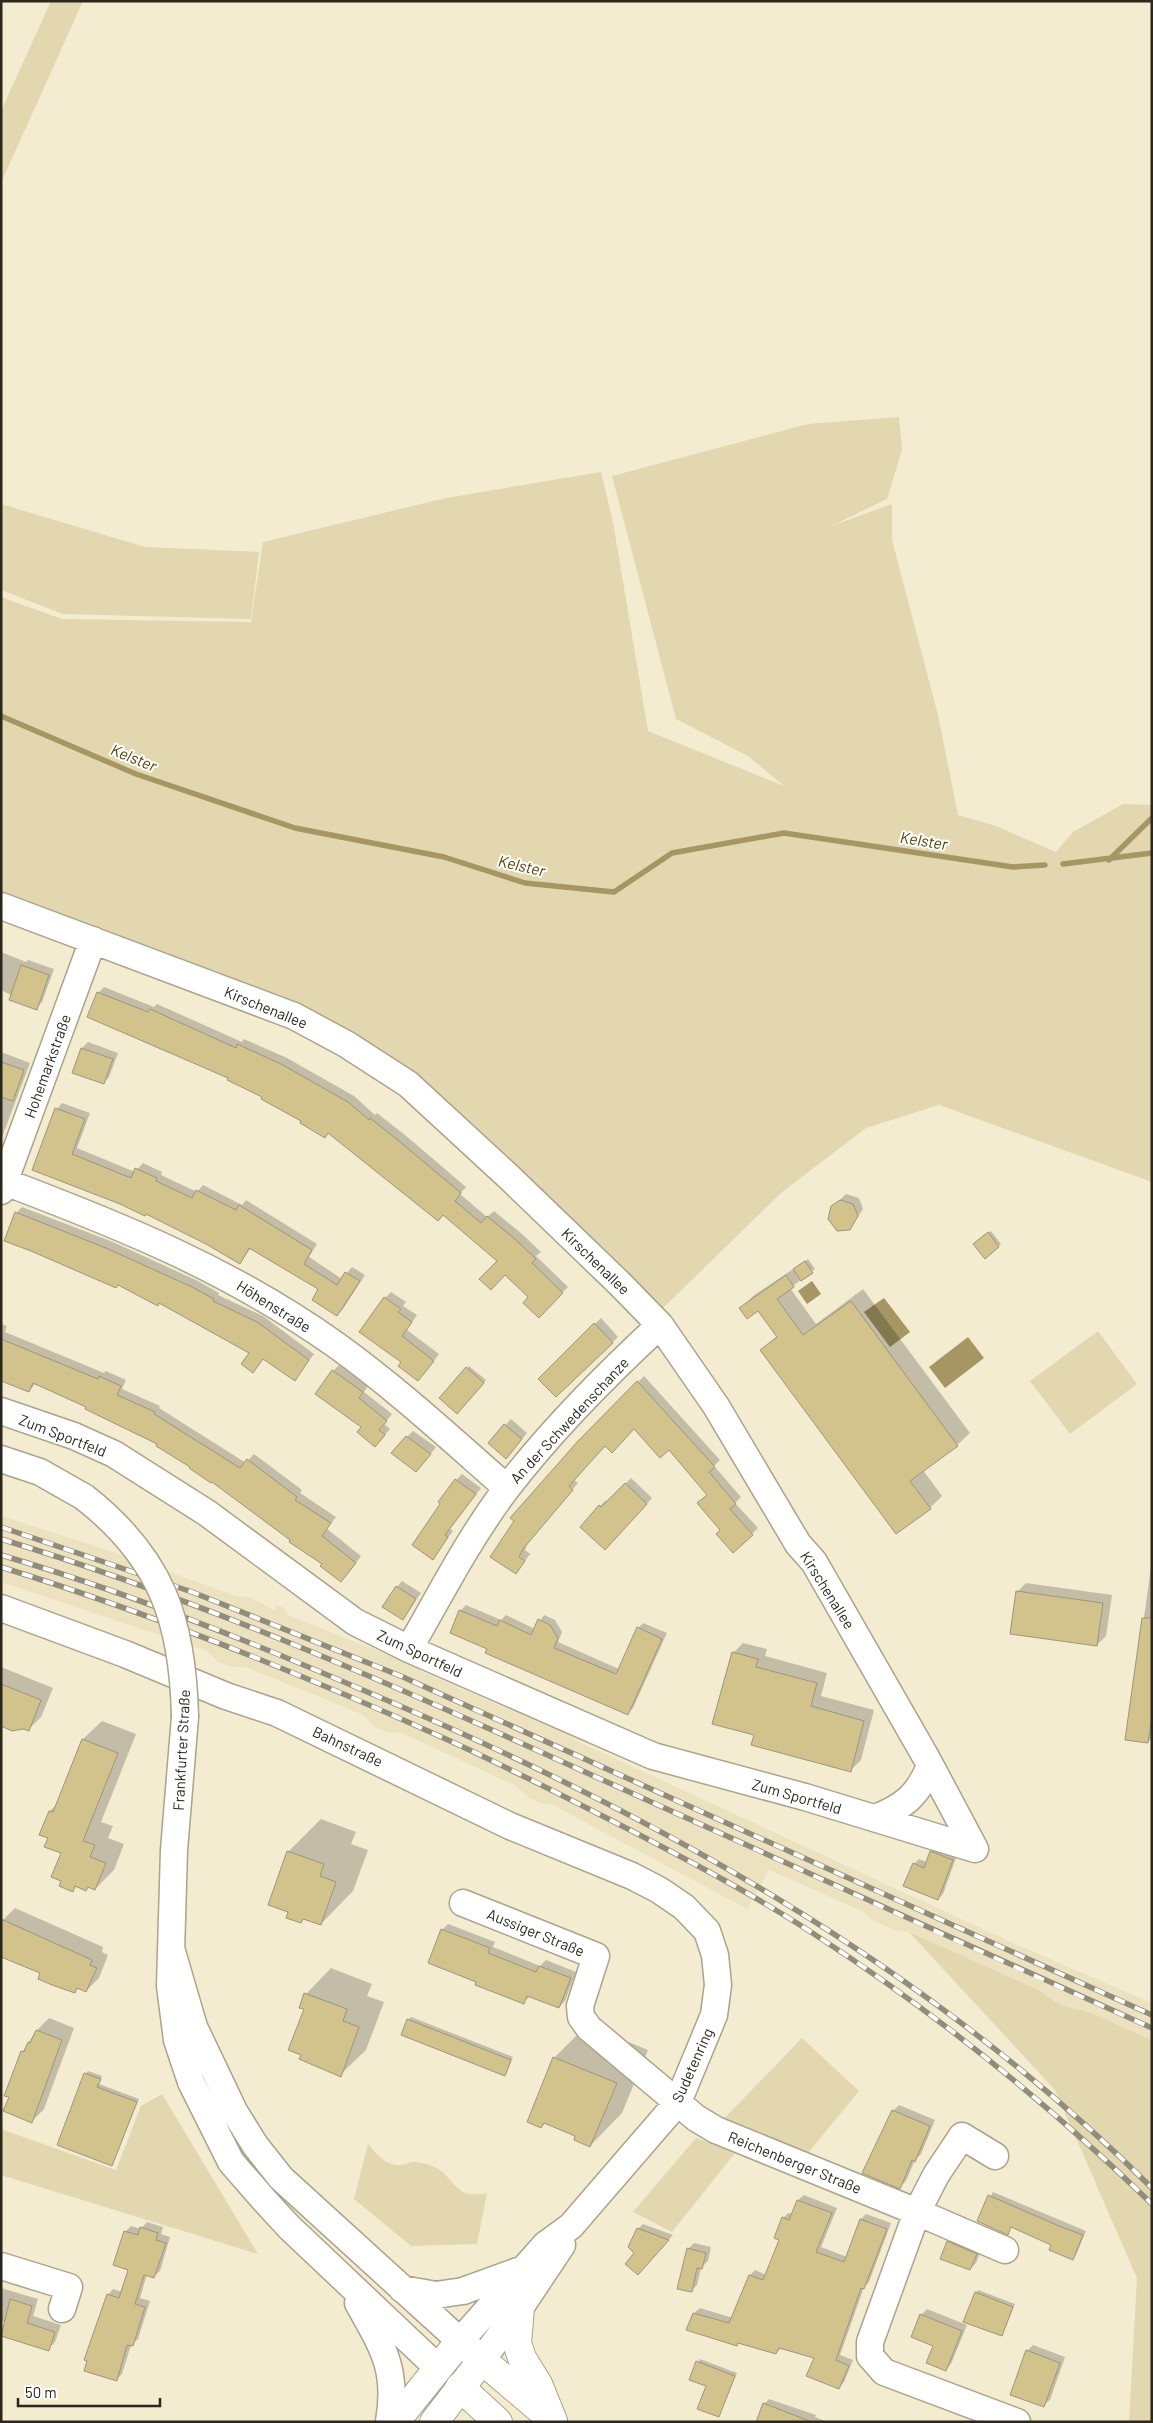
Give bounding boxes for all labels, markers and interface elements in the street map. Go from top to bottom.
water label: Kelster [108,739,161,775]
water label: Kelster [899,827,950,853]
water label: Kelster [497,850,549,880]
street label: Kirschenallee [222,982,310,1032]
street label: Hohemarkstraße [20,1012,74,1120]
street label: Kirschenallee [558,1224,634,1298]
street label: Höhenstraße [234,1276,314,1336]
street label: An der Schwedenschanze [506,1353,632,1487]
street label: Zum Sportfeld [17,1410,109,1460]
street label: Kirschenallee [797,1548,859,1632]
street label: Zum Sportfeld [374,1625,466,1681]
street label: Frankfurter Straße [169,1689,193,1811]
street label: Bahnstraße [310,1722,386,1770]
street label: Zum Sportfeld [750,1775,844,1817]
street label: Aussiger Straße [485,1904,587,1960]
street label: Sudetenring [668,2025,716,2105]
street label: Reichenberger Straße [726,2127,864,2197]
scale bar [18,2376,160,2408]
text: 50 m [25,2383,57,2401]

